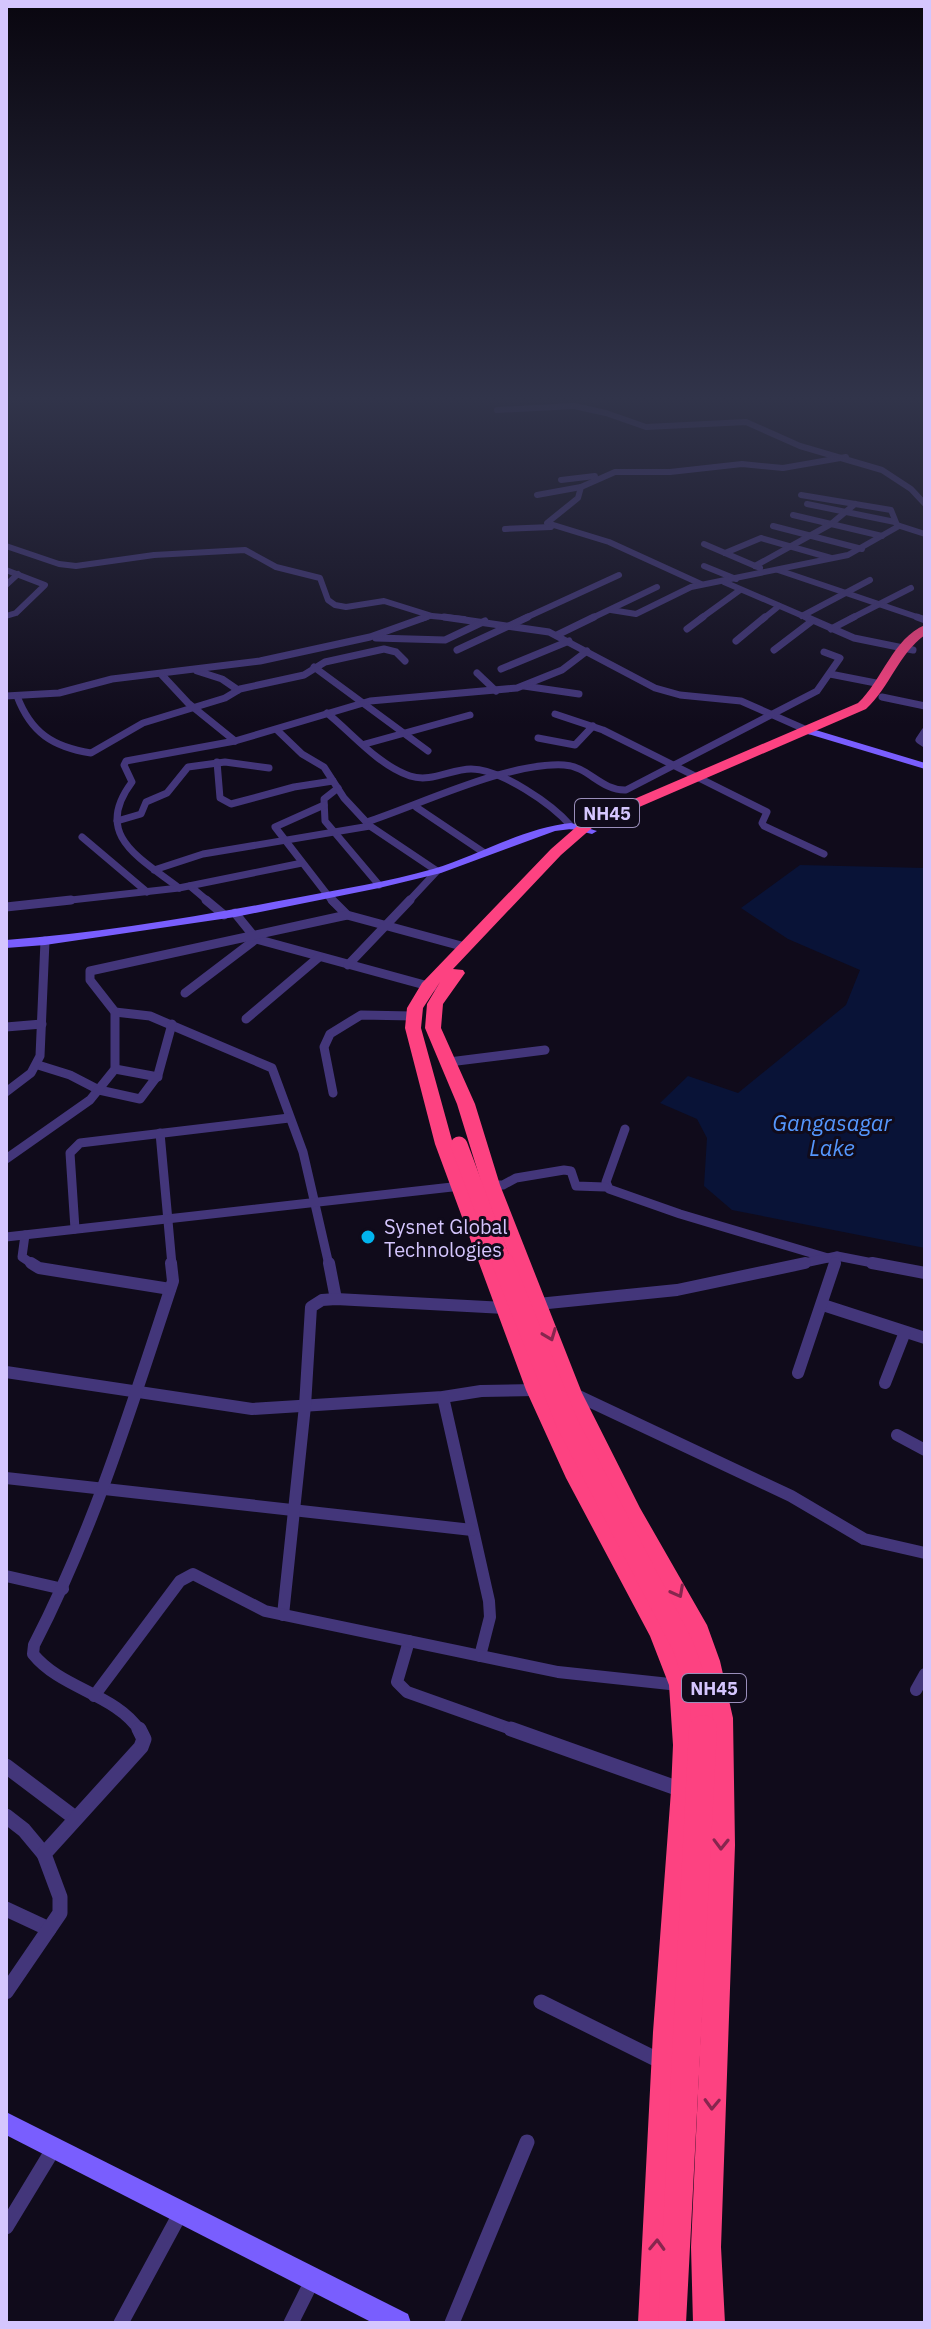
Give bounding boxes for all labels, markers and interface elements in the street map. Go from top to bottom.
road number: NH45 [575,799,639,827]
water label: Gangasagar Lake [773,1108,892,1162]
place label: Sysnet Global Technologies [384,1213,508,1263]
marker: Sysnet Global Technologies [359,1228,377,1246]
one-way arrow [540,1327,557,1341]
one-way arrow [668,1584,683,1599]
road number: NH45 [682,1674,746,1702]
one-way arrow [713,1838,730,1851]
one-way arrow [703,2098,720,2111]
one-way arrow [648,2238,665,2251]

